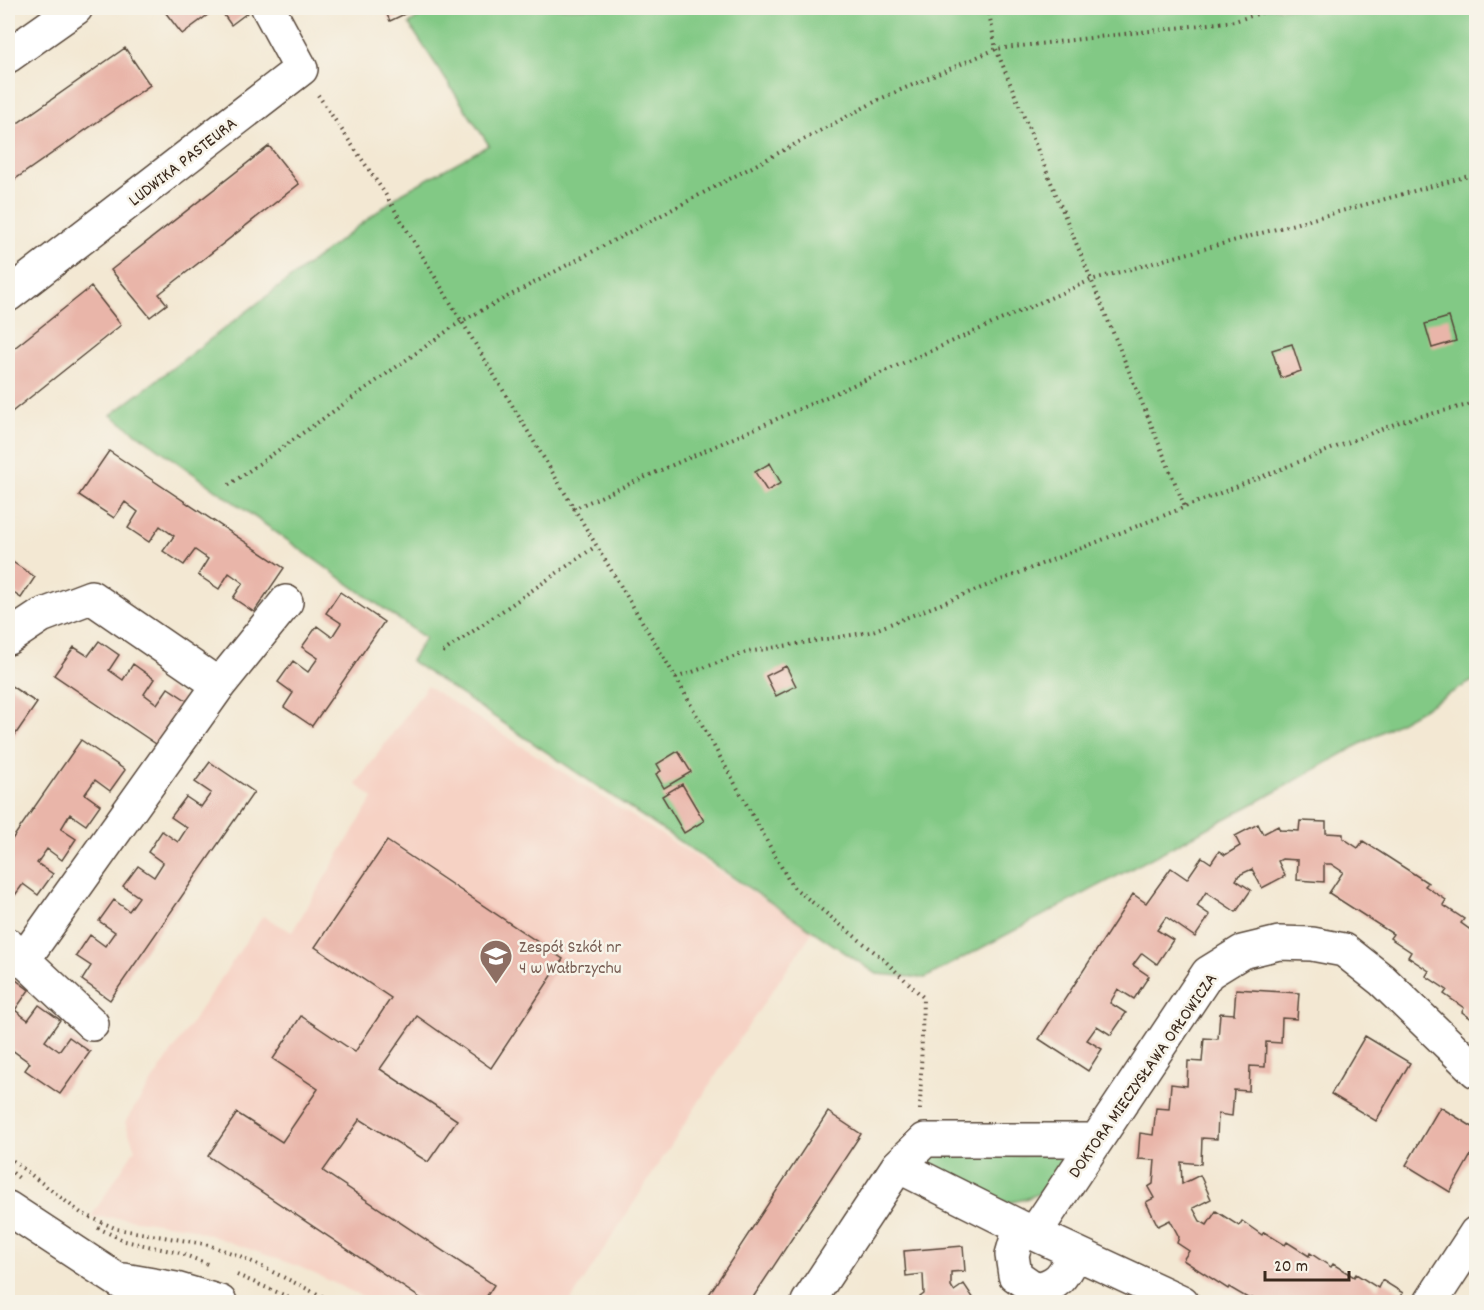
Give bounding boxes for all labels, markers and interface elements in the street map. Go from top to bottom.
street label: LUDWIKA PASTEURA [124,112,243,213]
place label: Zespół Szkół nr 4 w Wałbrzychu [519,936,622,982]
school or university icon: Zespół Szkół nr 4 w Wałbrzychu [478,938,514,985]
street label: DOKTORA MIECZYSŁAWA ORŁOWICZA [1064,969,1225,1184]
scale bar [1265,1244,1349,1282]
text: 20 m [1274,1255,1308,1280]

